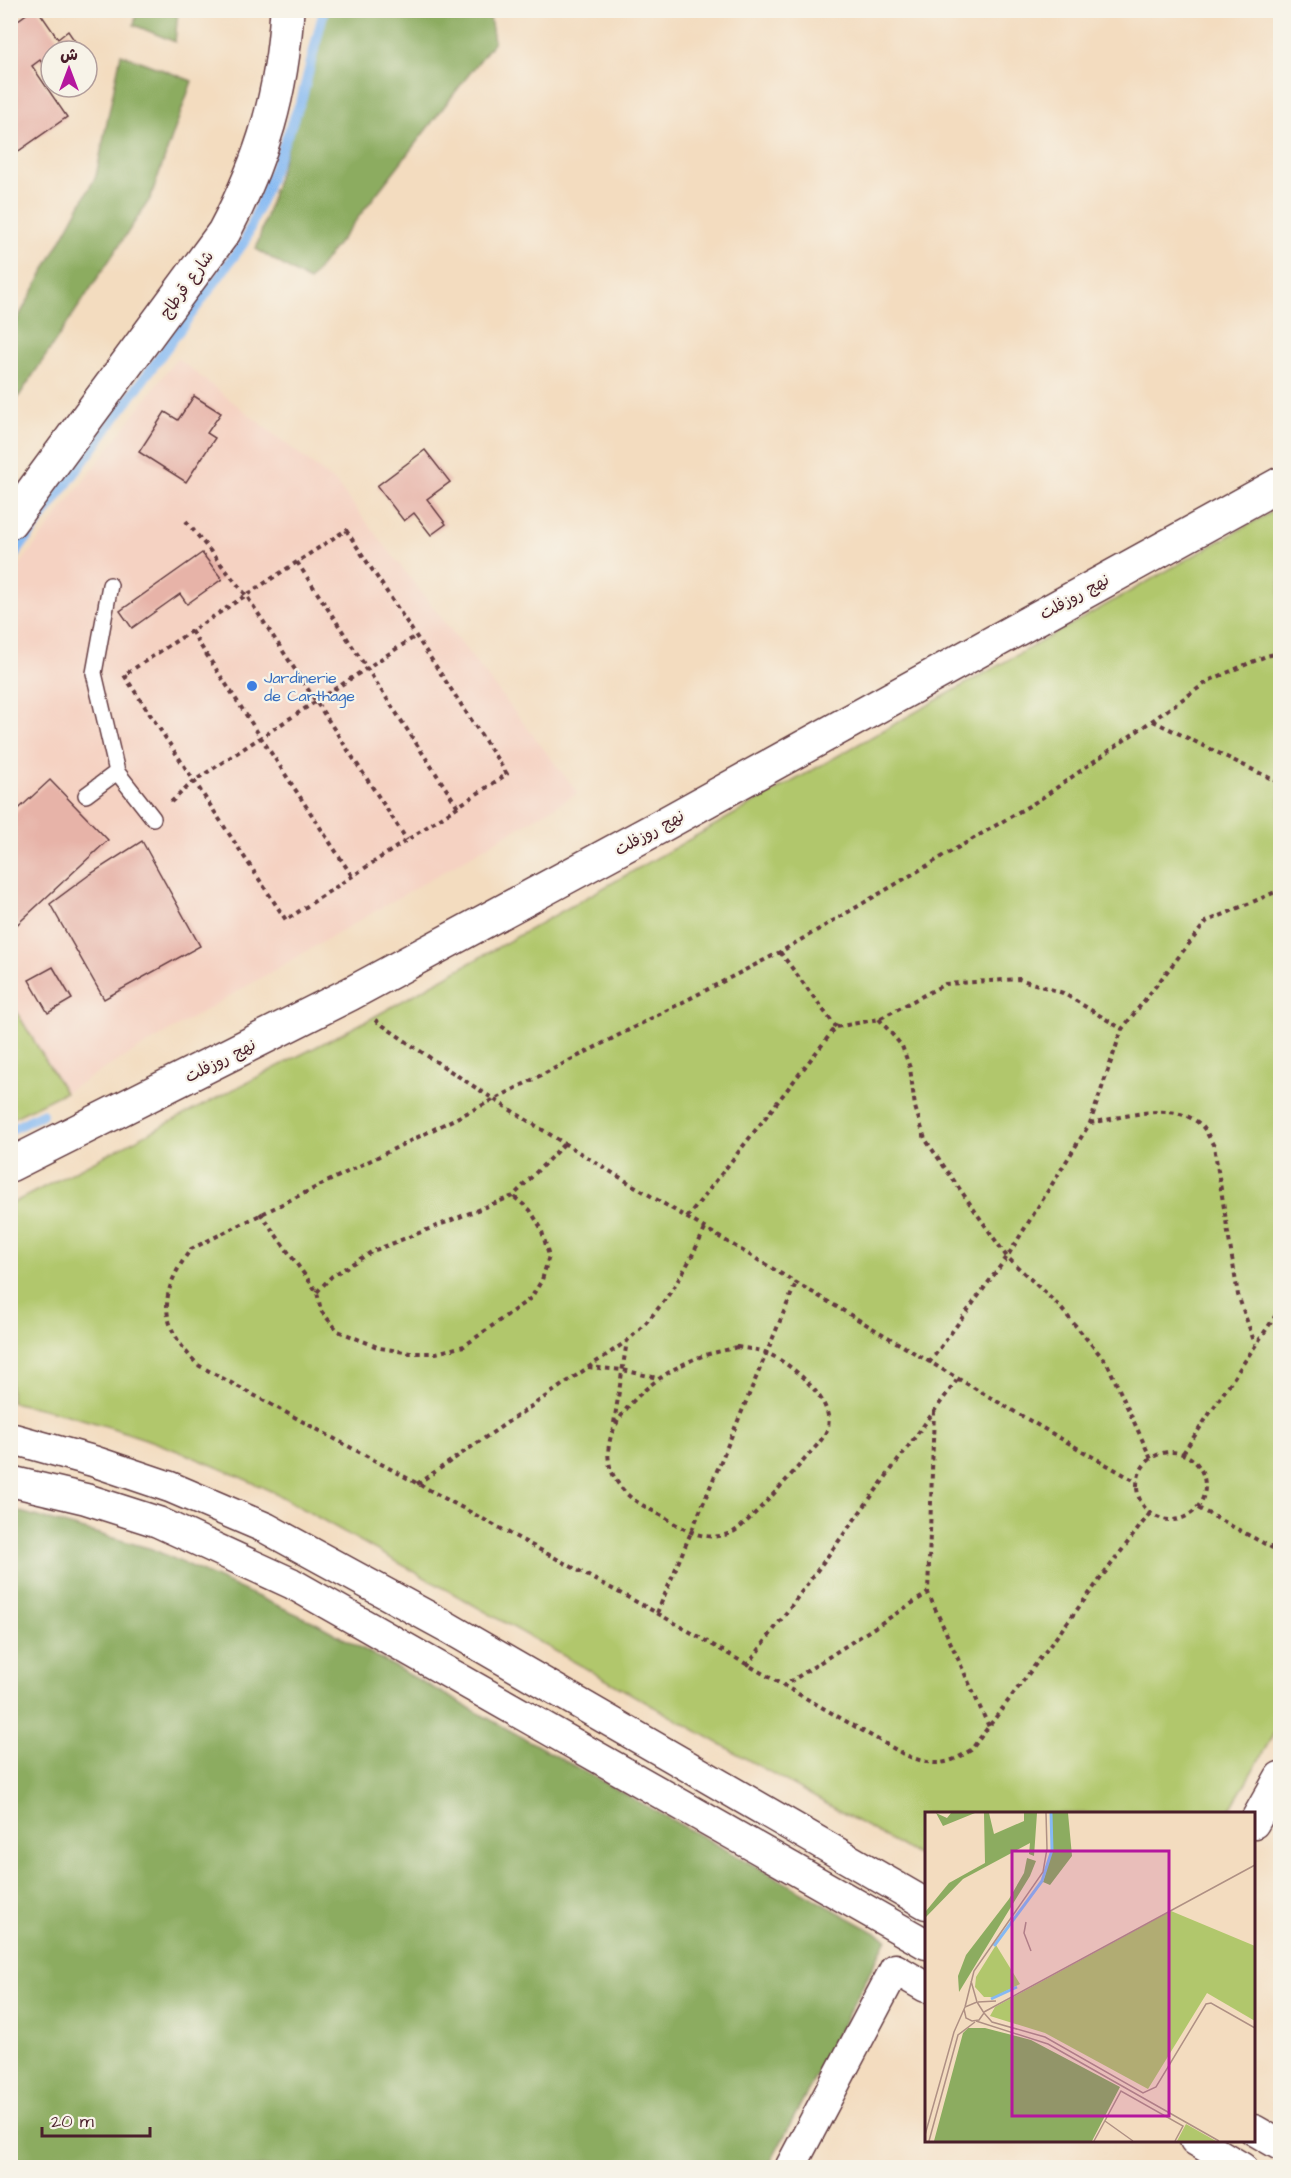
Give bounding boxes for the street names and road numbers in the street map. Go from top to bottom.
street label: شارع قرطاج [155,246,219,323]
street label: نهج روزفلت [1036,569,1113,625]
street label: نهج روزفلت [611,805,688,861]
street label: نهج روزفلت [181,1034,260,1088]

